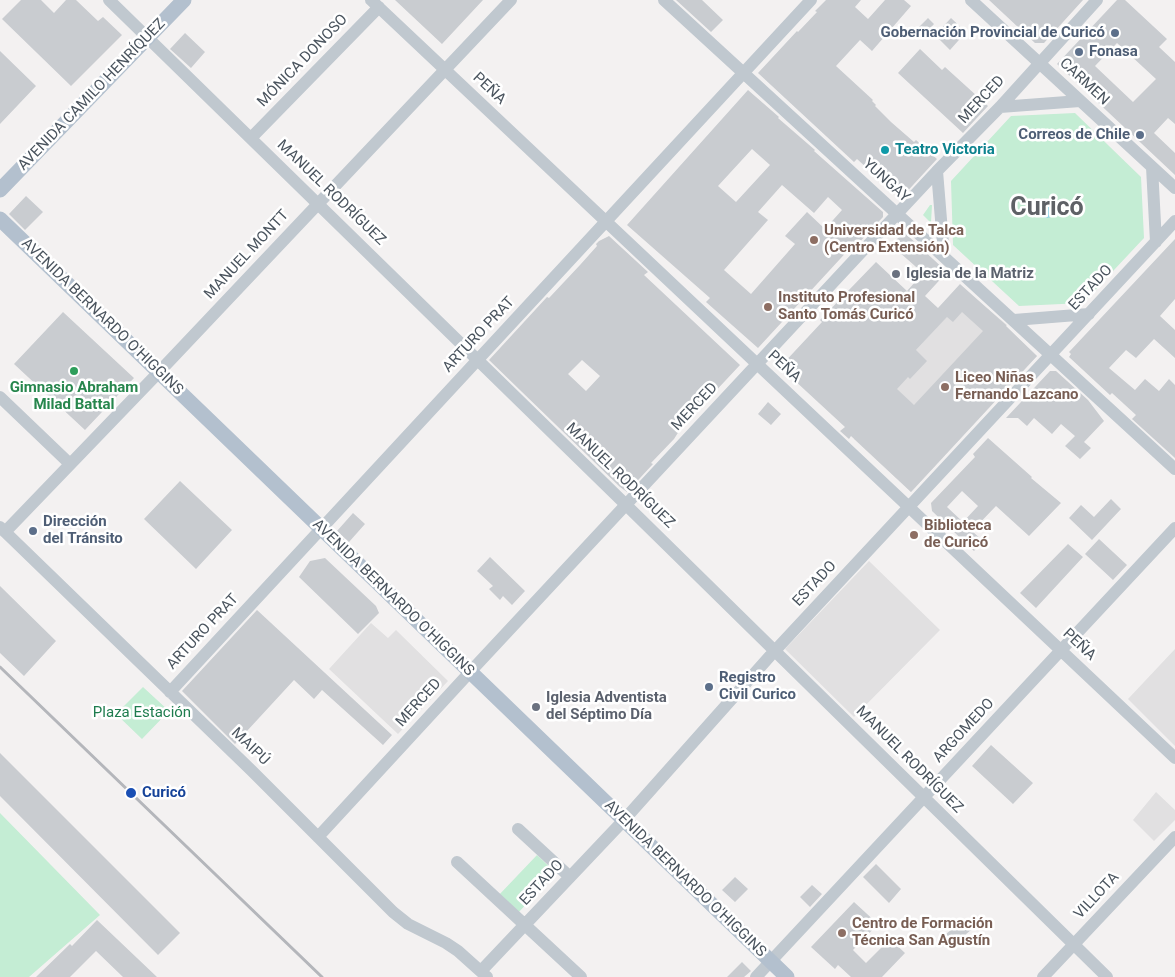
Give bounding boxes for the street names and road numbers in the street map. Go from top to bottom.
street label: MÓNICA DONOSO [254,11,352,111]
street label: AVENIDA CAMILO HENRÍQUEZ [15,15,169,175]
street label: CARMEN [1056,55,1112,109]
street label: PEÑA [469,69,509,109]
street label: MERCED [955,72,1009,128]
street label: MANUEL RODRÍGUEZ [273,137,389,249]
street label: YUNGAY [859,155,913,207]
street label: MANUEL MONTT [201,207,293,303]
street label: AVENIDA BERNARDO O'HIGGINS [17,235,187,399]
street label: ESTADO [1065,261,1117,315]
street label: ARTURO PRAT [439,293,519,377]
street label: PEÑA [764,347,804,387]
street label: MERCED [668,379,722,435]
street label: MANUEL RODRÍGUEZ [562,420,678,532]
street label: AVENIDA BERNARDO O'HIGGINS [308,516,478,680]
street label: ESTADO [789,557,841,611]
street label: ARTURO PRAT [163,590,243,674]
street label: PEÑA [1059,625,1099,665]
street label: MERCED [393,675,445,731]
street label: ARGOMEDO [930,695,998,767]
street label: MANUEL RODRÍGUEZ [852,703,966,817]
street label: MAIPÚ [227,724,273,770]
street label: AVENIDA BERNARDO O'HIGGINS [600,797,770,961]
street label: ESTADO [516,856,568,910]
street label: VILLOTA [1071,869,1123,923]

